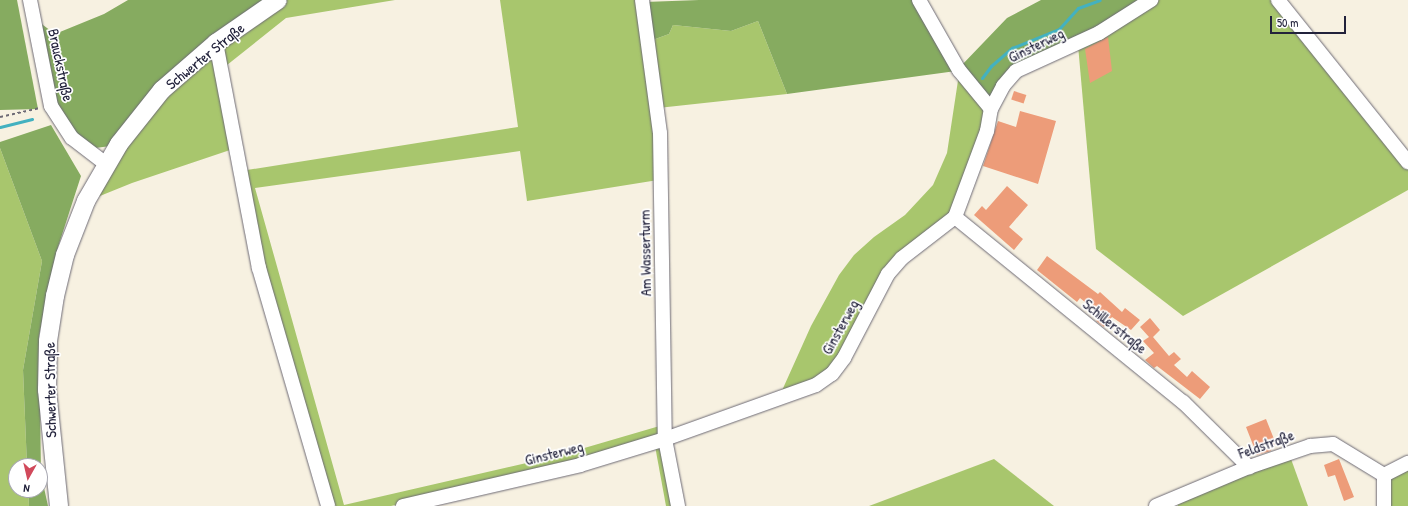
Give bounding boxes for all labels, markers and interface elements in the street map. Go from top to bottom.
scale bar [1272,8,1348,34]
text: 50 m [1277,14,1298,31]
street label: Schwerter Straße [162,19,248,93]
street label: Ginsterweg [1005,24,1067,66]
street label: Brauckstraße [45,27,77,103]
street label: Am Wasserturm [635,210,655,296]
street label: Schillerstraße [1079,295,1151,357]
street label: Ginsterweg [818,297,862,357]
street label: Schwerter Straße [40,342,60,438]
street label: Feldstraße [1236,426,1296,462]
street label: Ginsterweg [523,437,585,469]
north arrow [8,458,48,498]
text: N [23,482,30,496]

